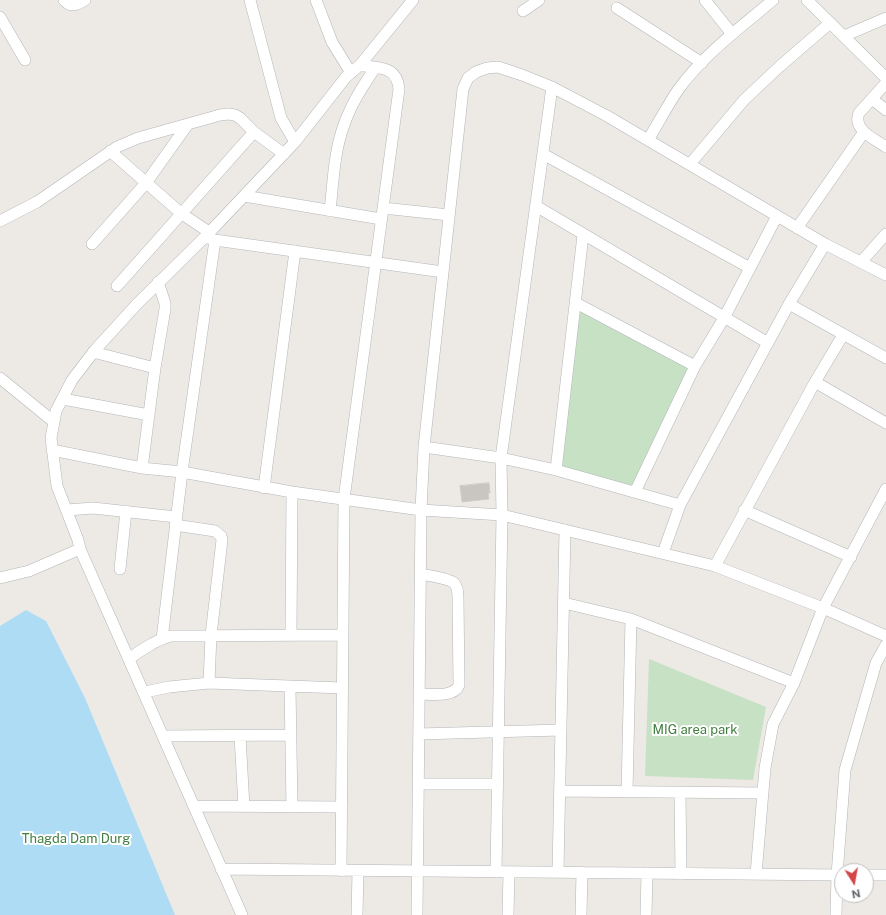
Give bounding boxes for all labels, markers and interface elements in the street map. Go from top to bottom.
park label: MIG area park [653,722,737,738]
park label: Thagda Dam Durg [22,831,130,847]
north arrow [834,863,874,903]
text: N [851,887,861,901]

